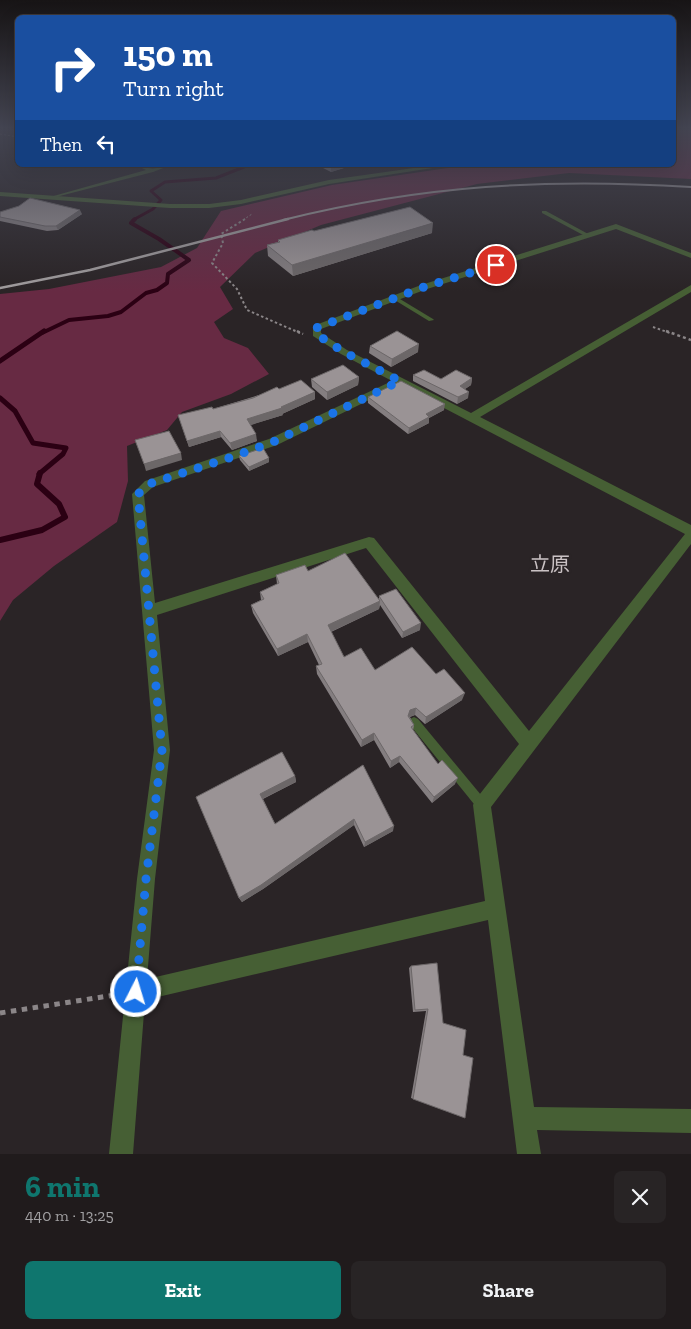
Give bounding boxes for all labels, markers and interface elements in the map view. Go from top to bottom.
text: 150 m [123,33,213,75]
icon: right [40,35,105,100]
text: Turn right [123,75,224,102]
icon: left [92,130,120,158]
text: Then [40,133,82,156]
pin [475,244,517,286]
icon: arrive [482,251,510,279]
district label: 立原 [530,552,570,576]
position arrow [109,965,161,1017]
text: 6 min [25,1169,100,1205]
button: close [614,1171,666,1223]
text: 440 m · 13:25 [25,1206,114,1225]
button: Exit [25,1261,341,1319]
button: Share [351,1261,666,1319]

